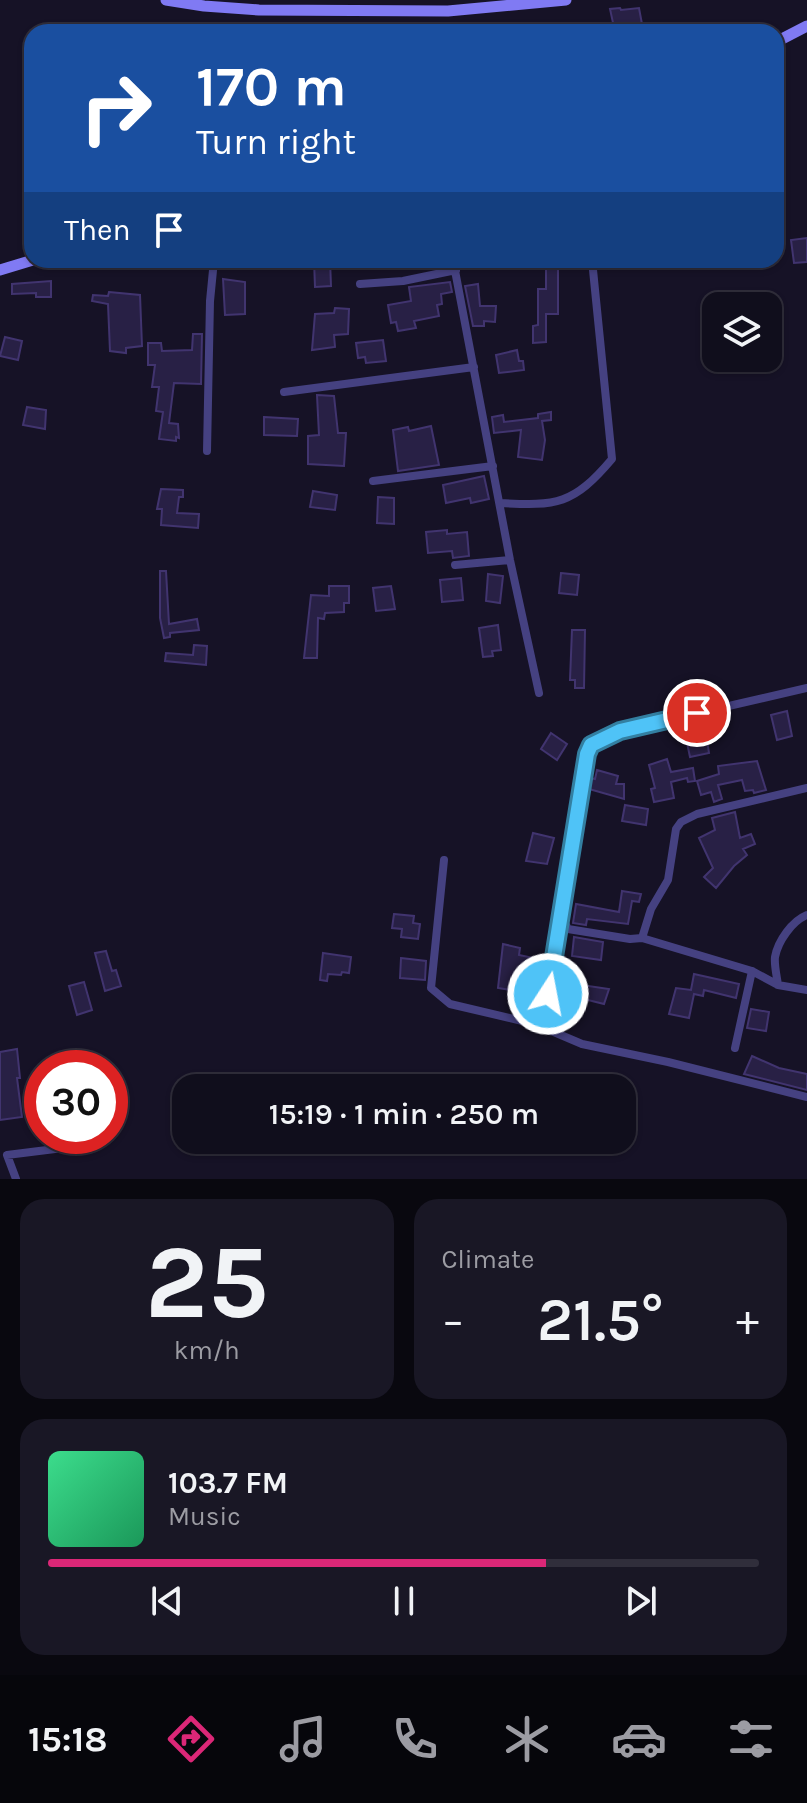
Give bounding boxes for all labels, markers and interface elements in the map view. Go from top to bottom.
text: 170 m [196,54,347,119]
icon: right [64,56,168,160]
text: Turn right [196,121,356,163]
icon: arrive [147,208,191,252]
text: Then [64,212,131,248]
map controls [702,292,782,372]
button: layers [702,292,782,372]
pin [663,679,731,747]
icon: arrive [675,691,719,735]
position arrow [506,952,590,1036]
speed limit sign: 30 [24,1050,128,1154]
text: 15:19 · 1 min · 250 m [269,1096,539,1132]
text: 25 [145,1222,268,1343]
text: Climate [442,1244,534,1275]
text: 21.5° [537,1285,663,1355]
text: − [442,1295,465,1346]
text: + [736,1295,759,1346]
text: km/h [174,1335,240,1366]
text: 103.7 FM [168,1465,288,1501]
text: Music [168,1501,241,1532]
icon: previous [145,1579,189,1623]
icon: pause [382,1579,426,1623]
icon: next [619,1579,663,1623]
icon: directions [163,1711,219,1767]
icon: music [275,1711,331,1767]
icon: phone [387,1711,443,1767]
icon: climate [499,1711,555,1767]
icon: car [611,1711,667,1767]
icon: filters [723,1711,779,1767]
text: 15:18 [28,1718,108,1760]

